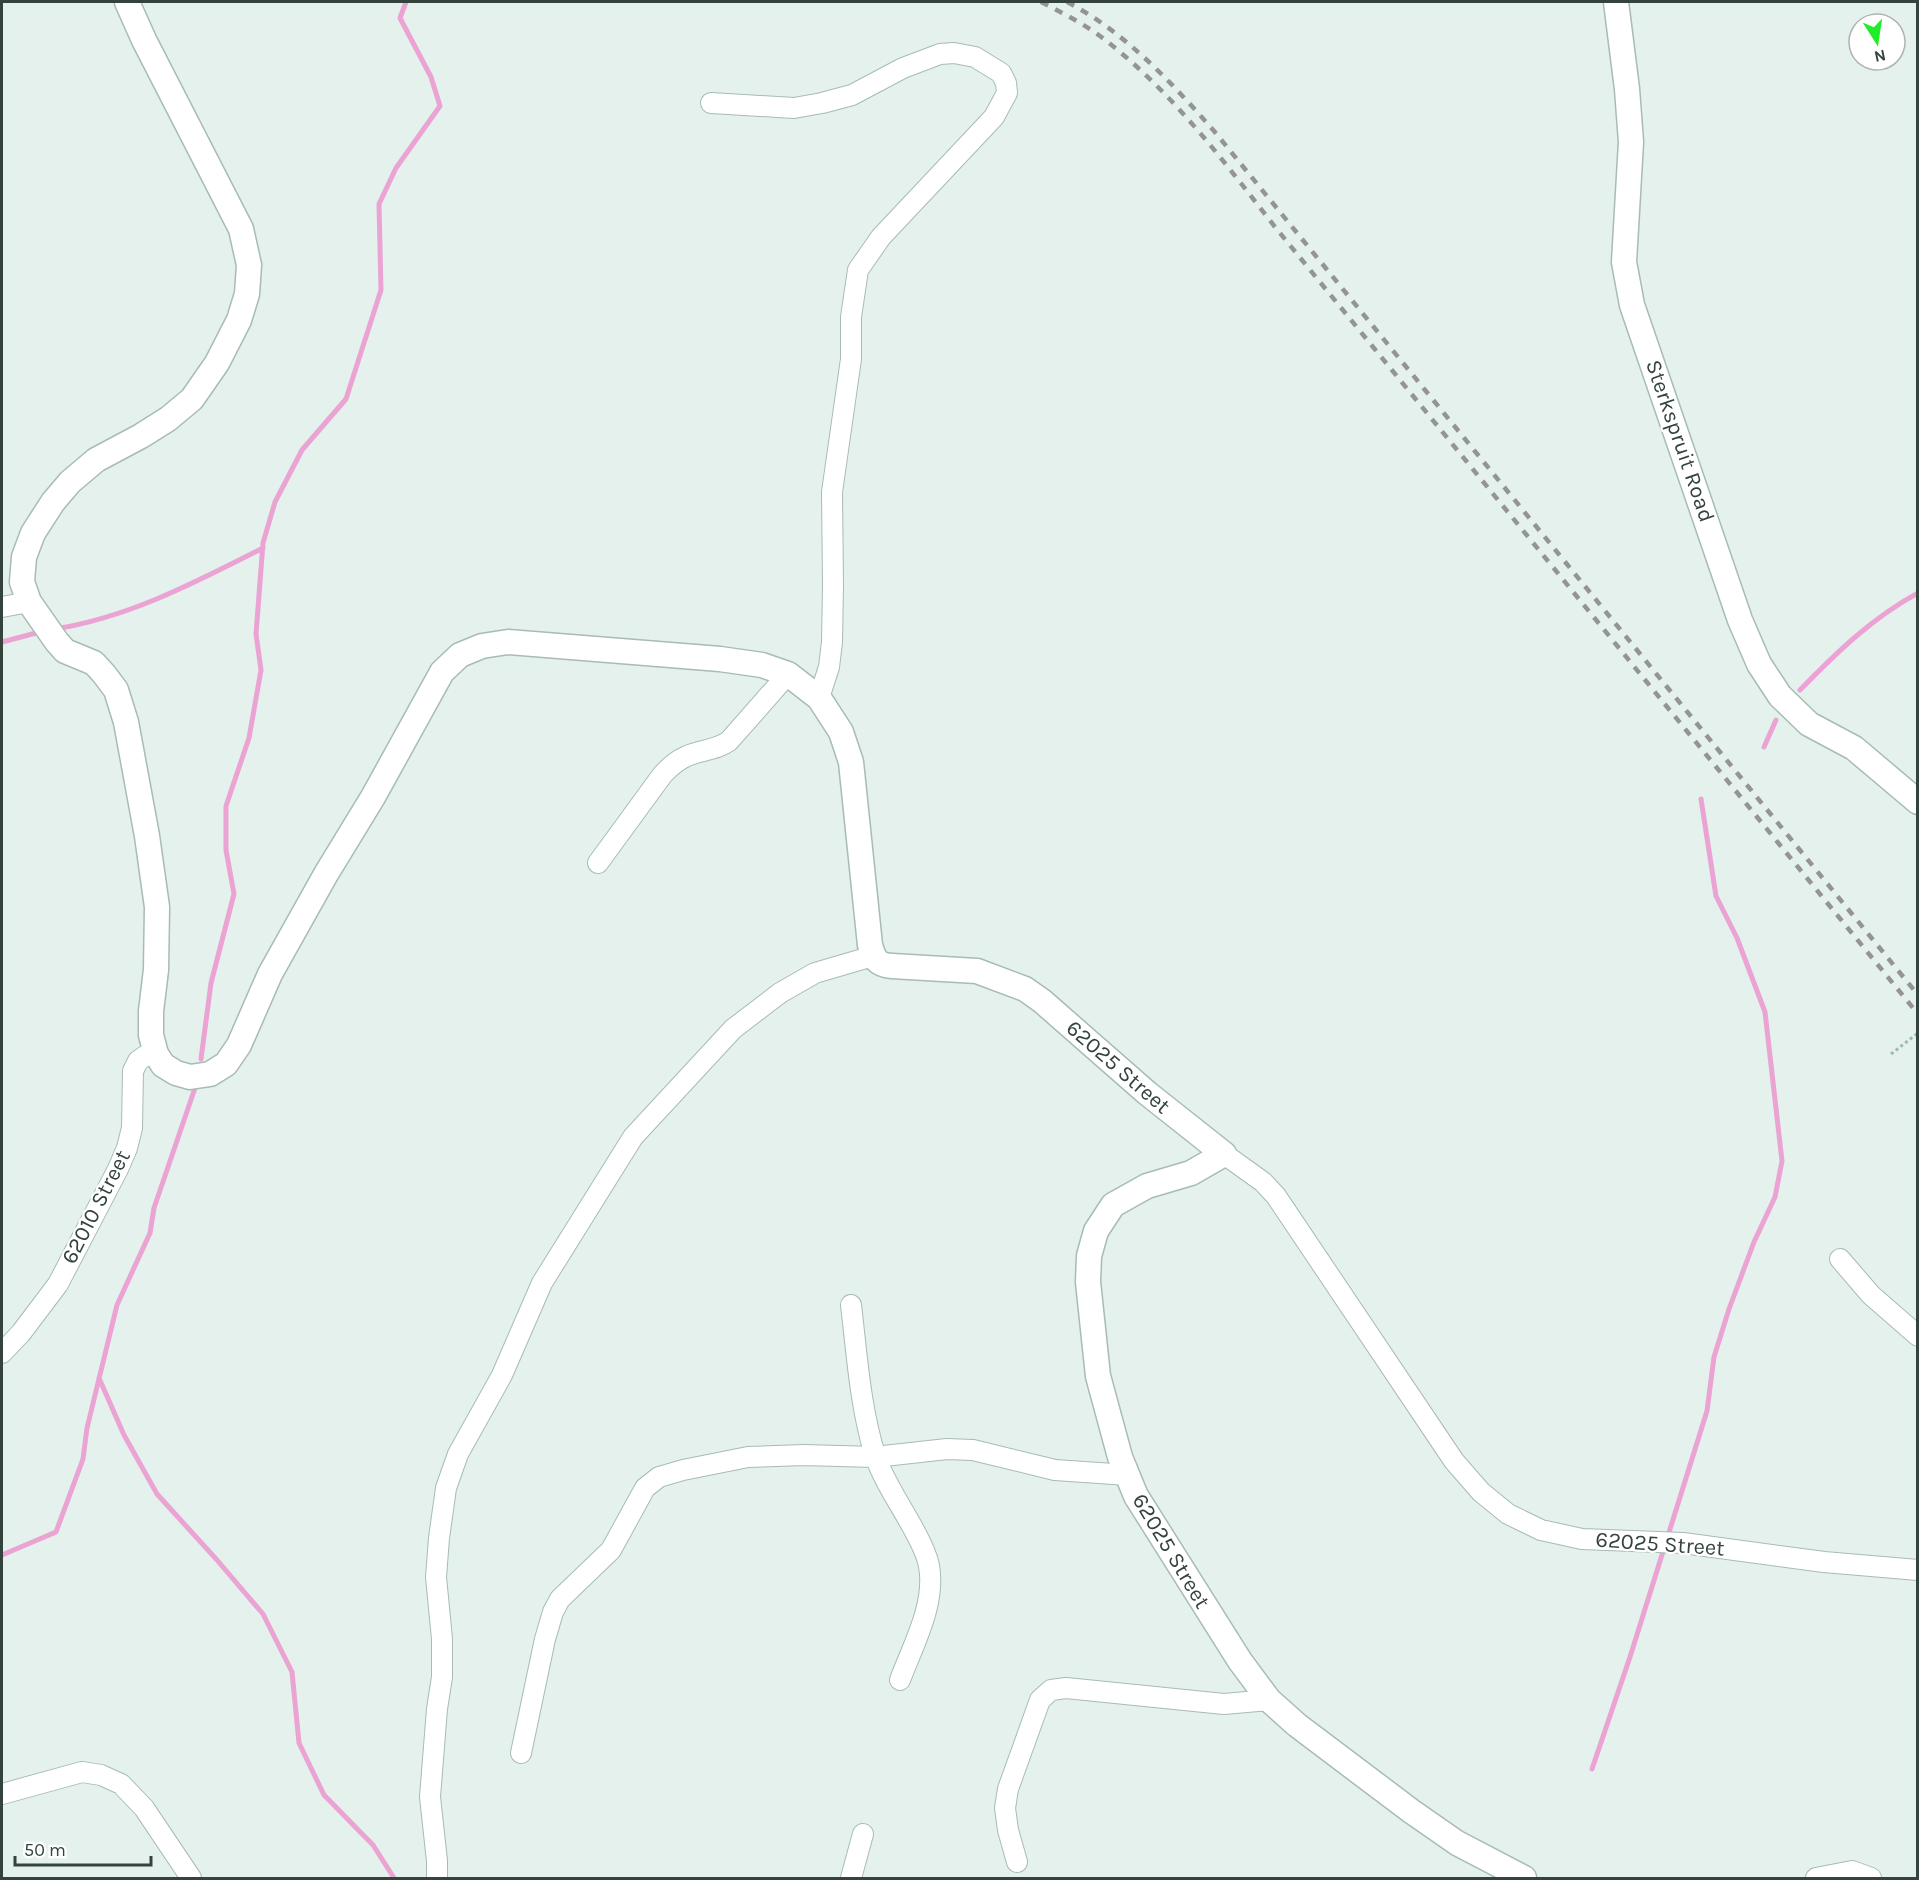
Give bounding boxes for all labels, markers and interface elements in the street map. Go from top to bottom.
north arrow [1847,12,1907,72]
text: N [1872,46,1888,67]
street label: Sterkspruit Road [1640,357,1720,525]
street label: 62025 Street [1061,1015,1175,1119]
street label: 62010 Street [56,1146,136,1268]
street label: 62025 Street [1127,1489,1215,1613]
street label: 62025 Street [1595,1527,1725,1561]
scale bar [15,1829,152,1867]
text: 50 m [24,1839,66,1861]

